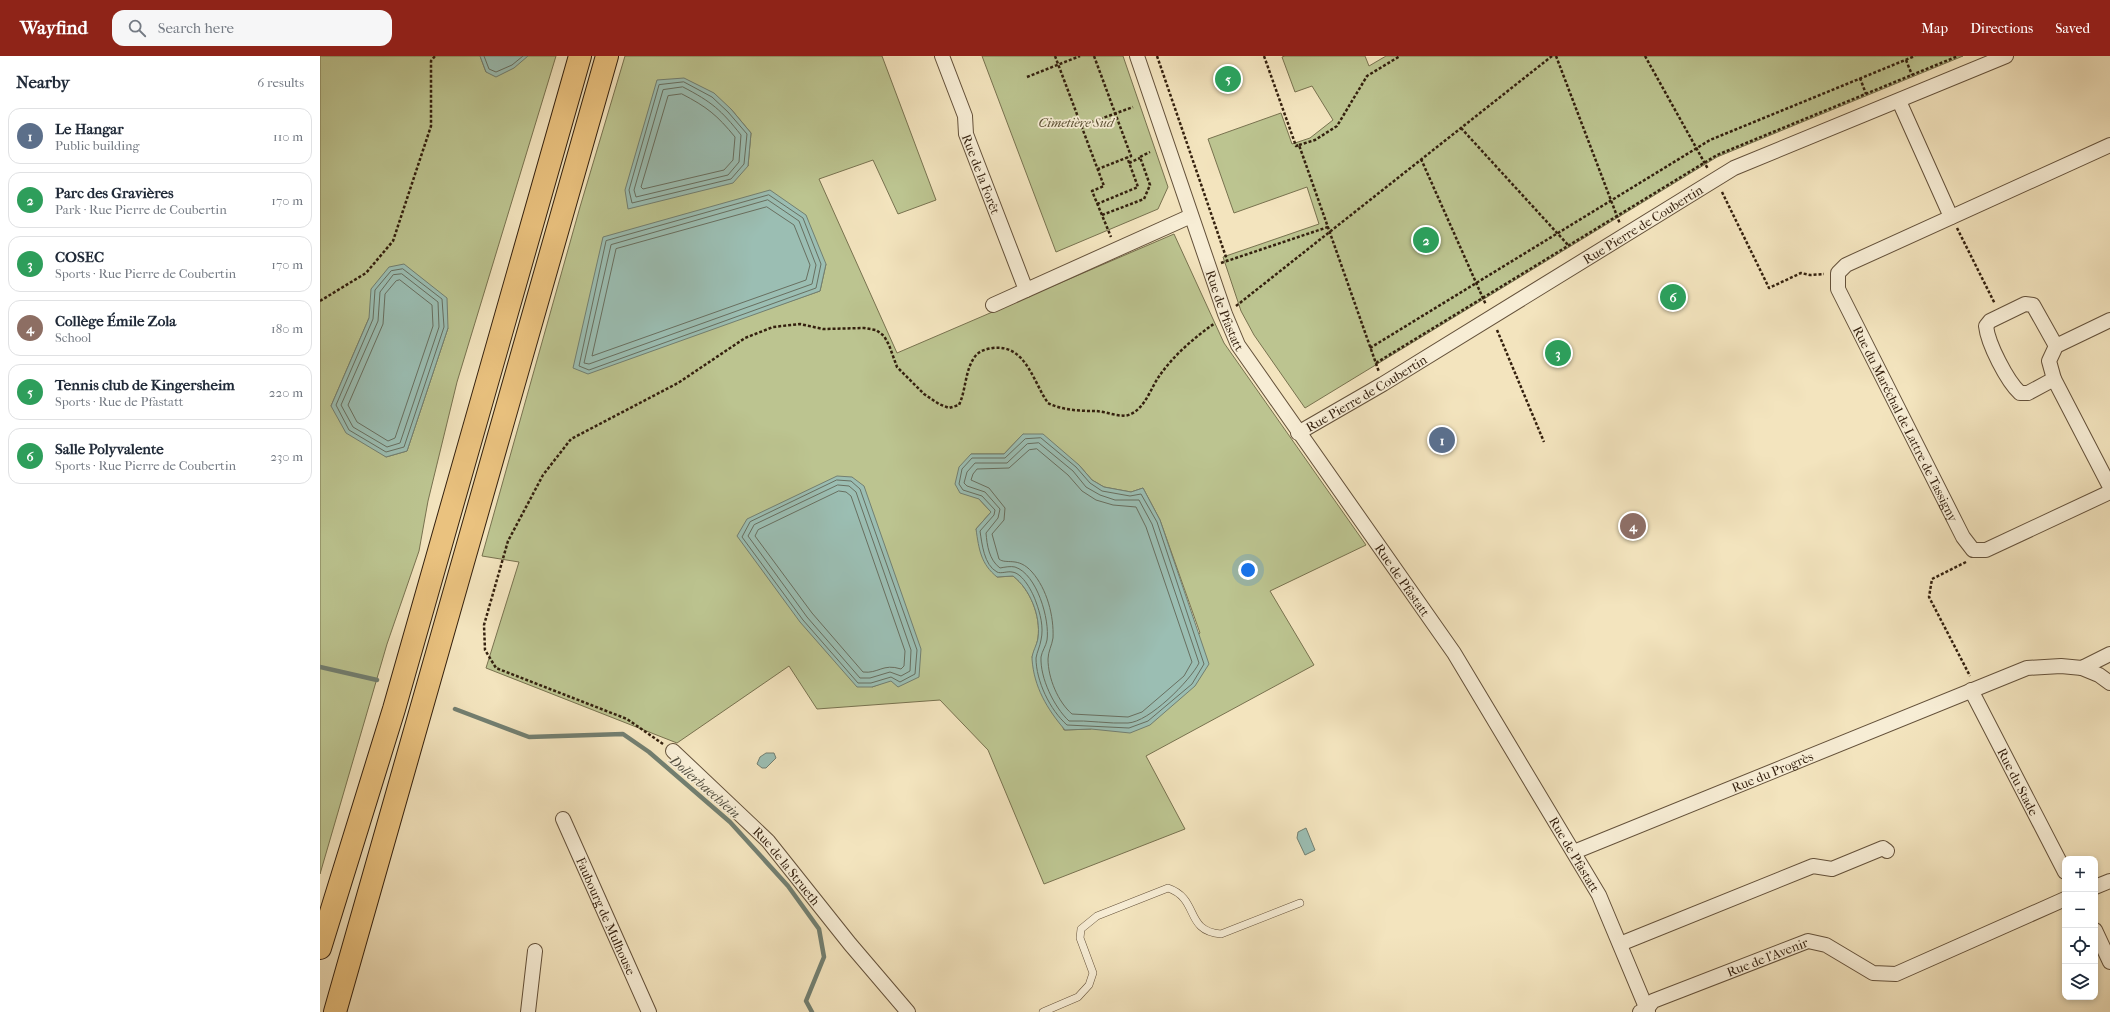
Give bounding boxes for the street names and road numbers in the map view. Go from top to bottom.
street label: Rue de la Forêt [959,132,1004,216]
street label: Rue Pierre de Coubertin [1580,181,1706,267]
street label: Rue de Pfastatt [1203,268,1247,354]
street label: Rue du Maréchal de Lattre de Tassigny [1850,323,1962,525]
street label: Rue Pierre de Coubertin [1303,351,1430,434]
street label: Rue de Pfastatt [1372,541,1433,619]
street label: Rue du Stade [1995,745,2042,818]
street label: Rue du Progrès [1729,748,1815,795]
street label: Rue de Pfastatt [1546,814,1603,895]
street label: Rue de la Strueth [750,824,824,909]
street label: Faubourg de Mulhouse [573,855,639,978]
street label: Rue de l'Avenir [1724,934,1810,979]

